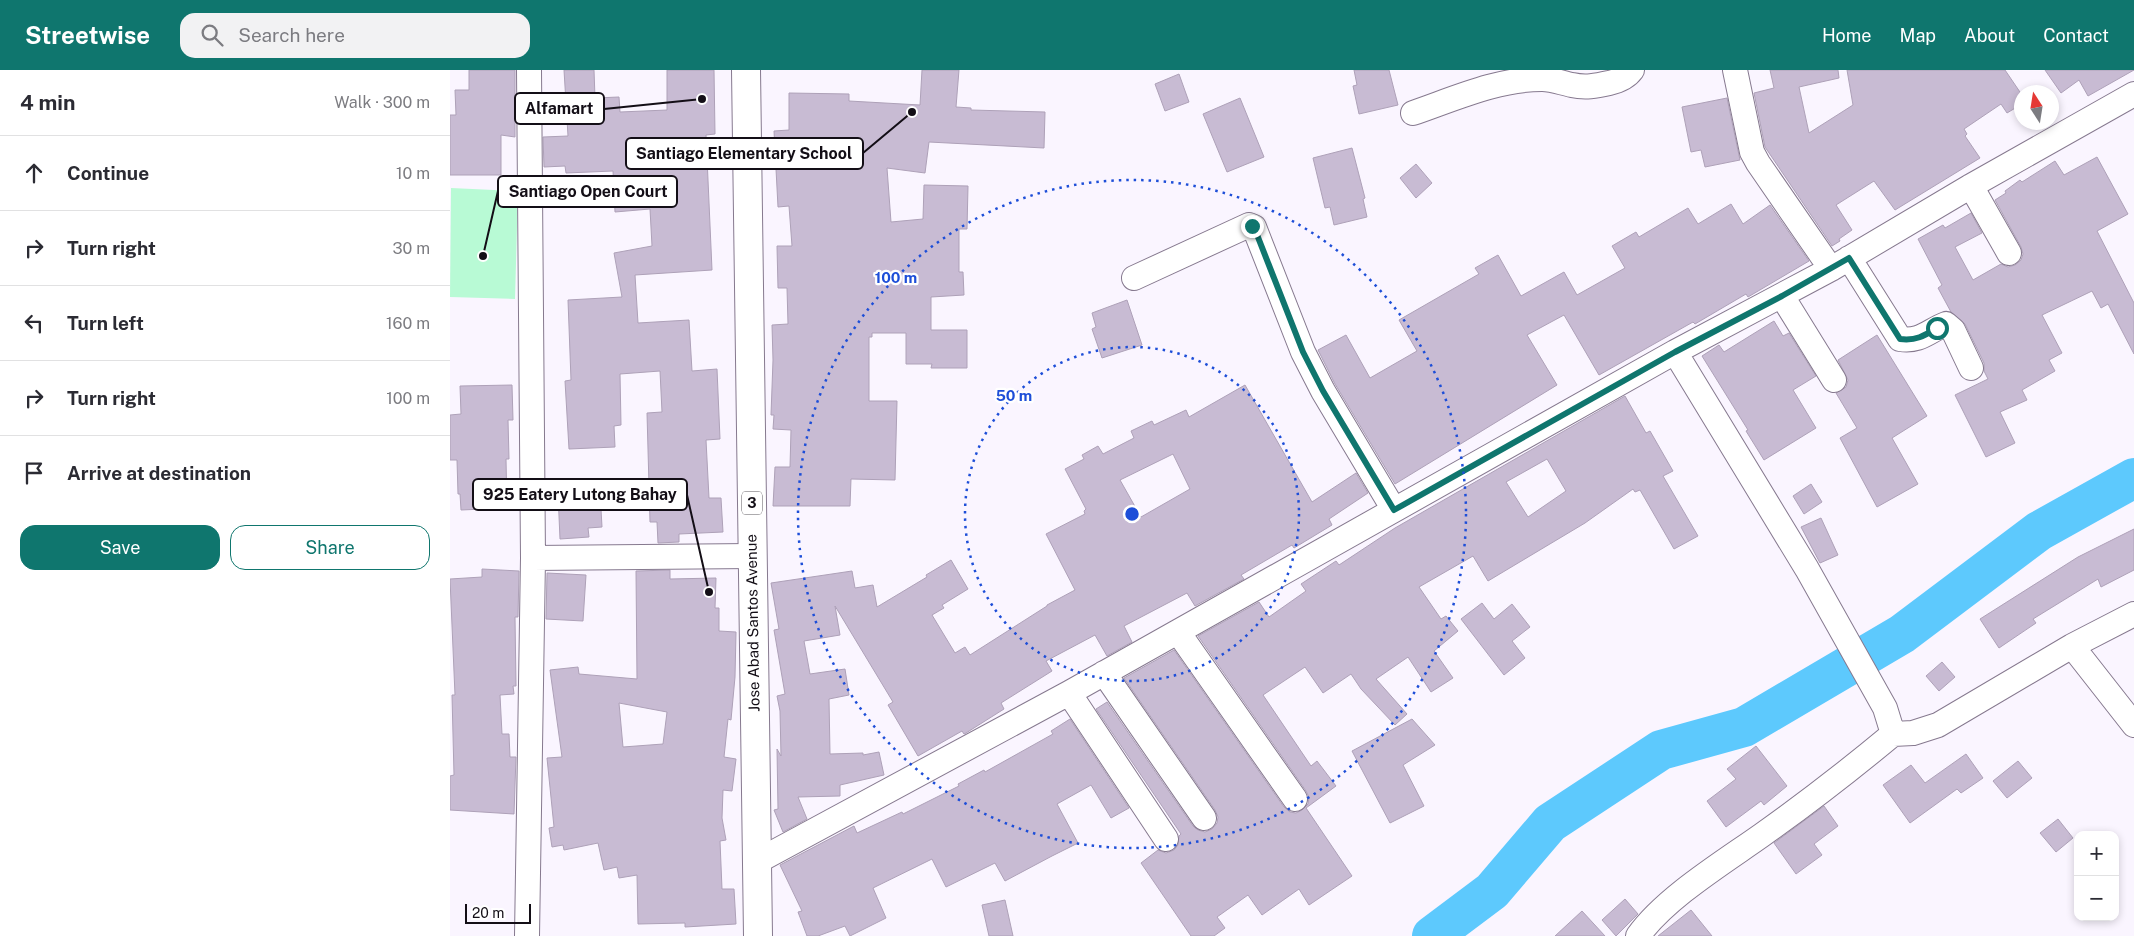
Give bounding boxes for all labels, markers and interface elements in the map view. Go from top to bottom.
search box [180,13,530,58]
text: Streetwise [25,21,150,49]
icon: search [198,21,226,49]
text: Search here [238,24,345,46]
text: Home [1822,25,1872,46]
text: Map [1900,25,1936,46]
text: About [1964,25,2015,46]
text: Contact [2043,25,2109,46]
north arrow [2014,85,2059,130]
text: 4 min [20,90,75,115]
text: Walk · 300 m [334,93,430,112]
callout: Alfamart [515,93,604,124]
text: Alfamart [525,99,594,118]
callout: Santiago Elementary School [626,138,863,169]
text: Santiago Elementary School [636,144,852,163]
icon: ahead [20,159,48,187]
text: Continue [67,162,149,184]
text: 10 m [396,164,430,183]
callout: Santiago Open Court [498,176,677,207]
text: Santiago Open Court [508,182,668,201]
route end [1241,215,1264,238]
icon: right [20,234,48,262]
text: Turn right [67,237,156,259]
text: 30 m [393,239,430,258]
text: 100 m [875,269,917,286]
icon: left [20,309,48,337]
text: Turn left [67,312,144,334]
text: 160 m [386,314,430,333]
route start [1926,317,1949,340]
icon: right [20,384,48,412]
text: Turn right [67,387,156,409]
text: 50 m [996,387,1032,404]
text: 100 m [386,389,430,408]
icon: arrive [20,459,48,487]
text: Arrive at destination [67,462,251,484]
callout: 925 Eatery Lutong Bahay [473,479,687,510]
text: 925 Eatery Lutong Bahay [483,485,677,504]
road number: 3 [742,492,762,514]
centre of rings [1123,505,1141,523]
button: Save [20,525,220,570]
button: Share [230,525,430,570]
street label: Jose Abad Santos Avenue [742,534,763,712]
map controls [2074,831,2119,921]
button: + [2074,831,2119,876]
button: − [2074,876,2119,921]
scale bar [465,901,531,924]
text: 20 m [472,905,504,921]

